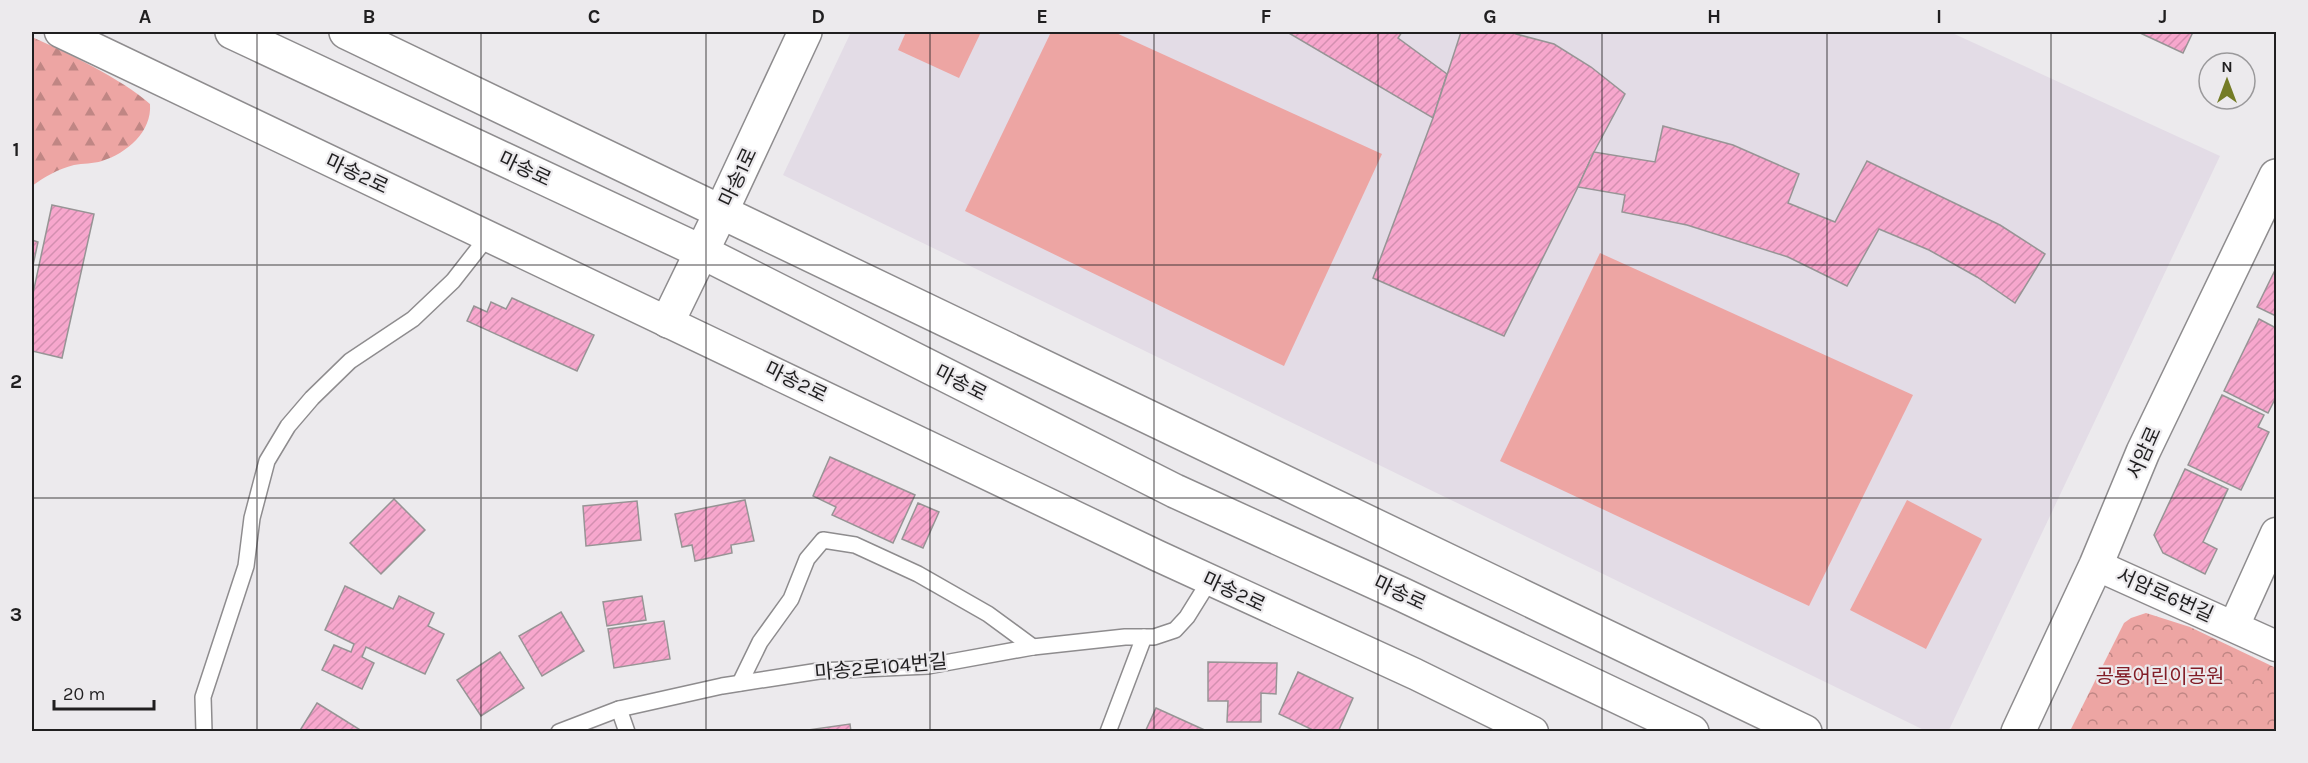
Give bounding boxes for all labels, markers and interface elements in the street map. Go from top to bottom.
text: A [139,5,152,28]
text: B [363,5,375,28]
text: C [588,5,600,28]
text: D [811,5,825,28]
text: E [1036,5,1048,28]
text: F [1261,5,1272,28]
text: G [1483,5,1497,28]
text: H [1707,5,1721,28]
text: I [1936,5,1942,28]
text: J [2159,5,2167,28]
north arrow [2197,51,2257,111]
text: N [2221,57,2233,76]
text: 1 [12,138,20,161]
street label: 마송1로 [715,144,761,210]
street label: 마송로 [495,147,555,191]
street label: 마송2로 [322,149,392,199]
street label: 마송2로 [761,357,831,407]
street label: 마송로 [931,360,991,406]
text: 2 [10,370,22,393]
street label: 서암로 [2122,423,2166,483]
street label: 서암로6번길 [2113,563,2217,627]
street label: 마송2로 [1199,567,1269,617]
street label: 마송로 [1370,571,1430,615]
text: 3 [10,603,22,626]
street label: 마송2로104번길 [814,650,948,684]
park label: 공룡어린이공원 [2096,665,2224,688]
scale bar [54,673,154,711]
text: 20 m [63,683,105,705]

